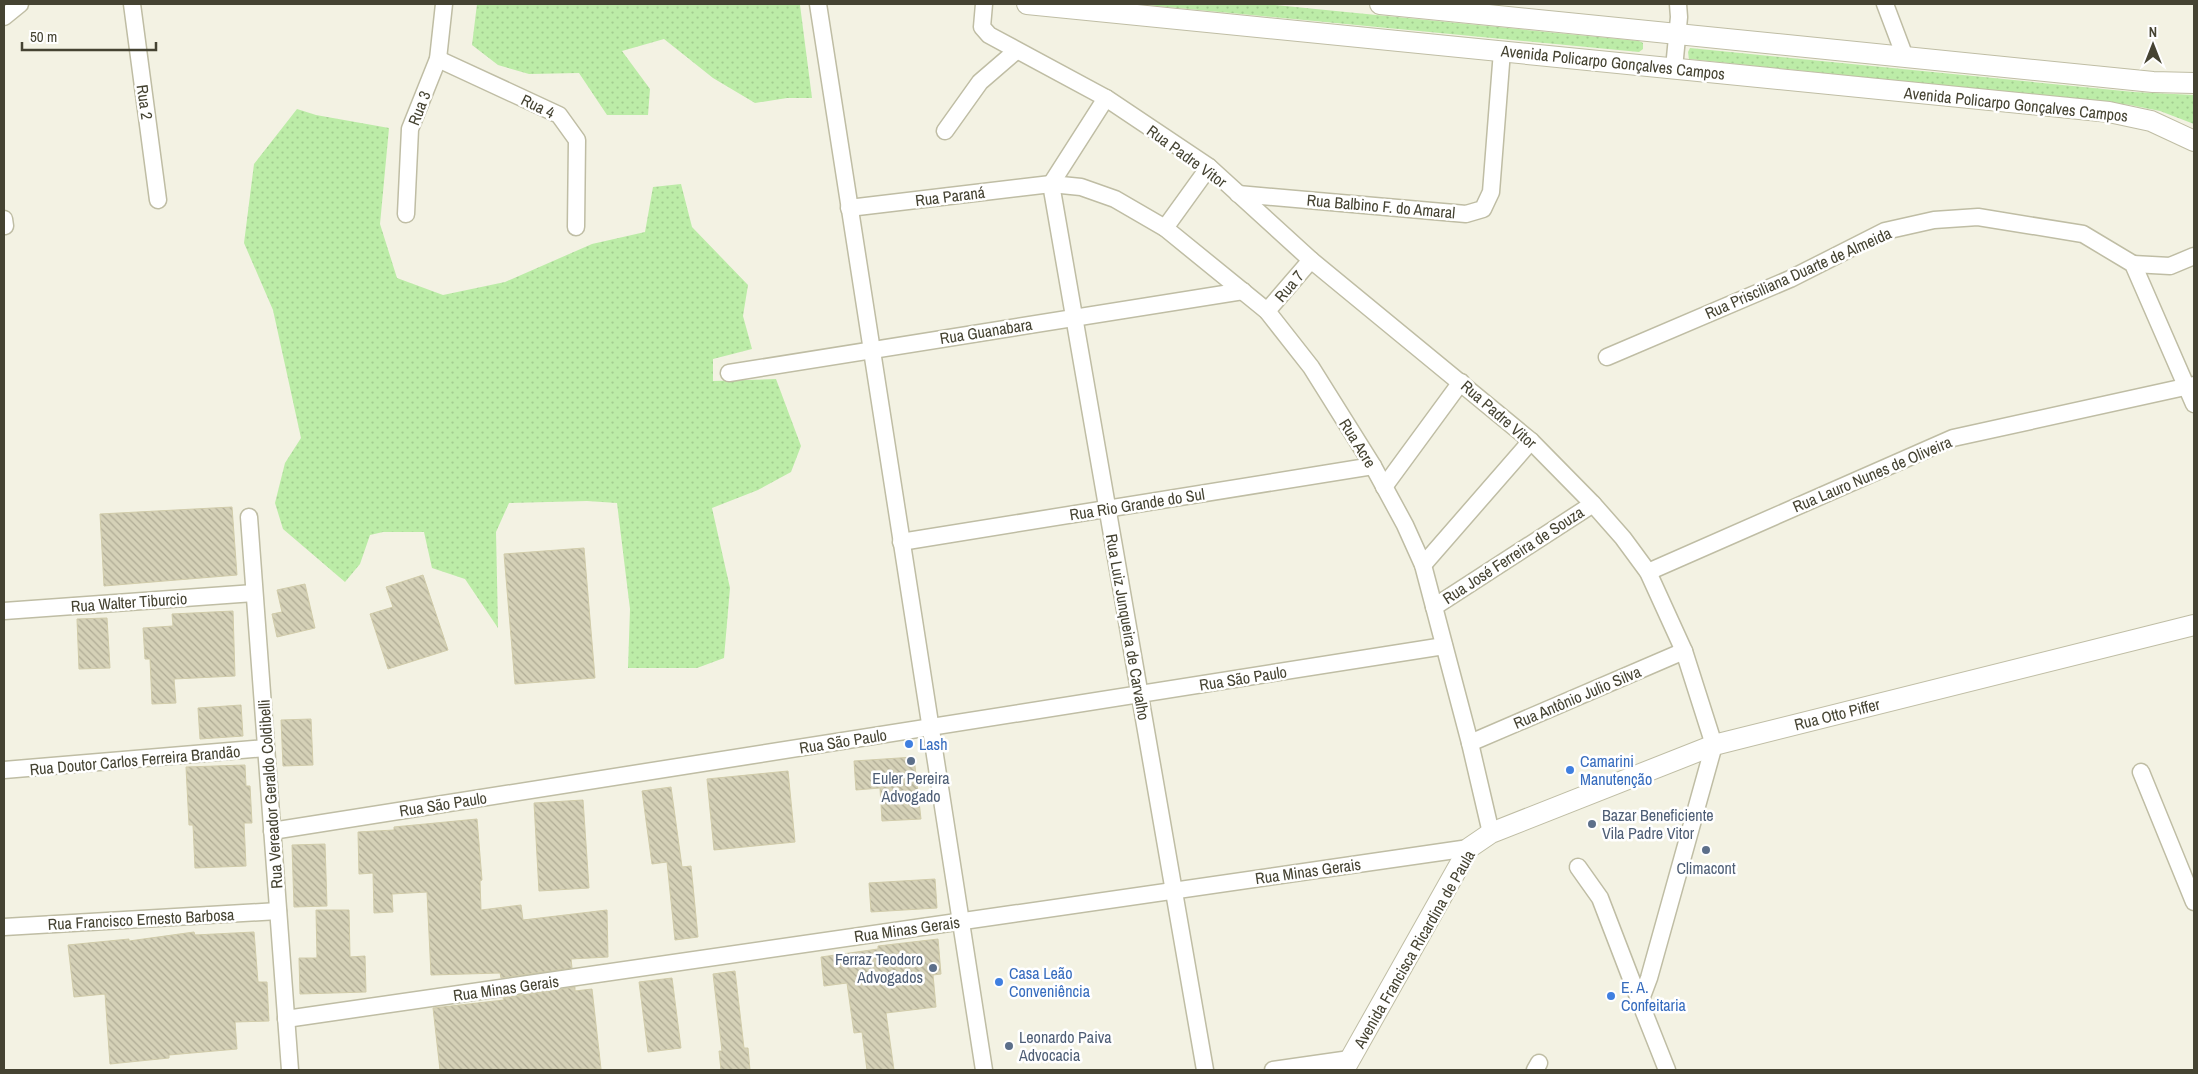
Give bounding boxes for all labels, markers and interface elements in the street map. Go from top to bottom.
scale bar [22,20,156,52]
north arrow [2128,20,2178,70]
text: N [2149,23,2157,41]
text: 50 m [30,26,57,47]
street label: Avenida Policarpo Gonçalves Campos [1499,39,1726,85]
street label: Avenida Policarpo Gonçalves Campos [1902,81,2129,127]
street label: Rua 2 [132,83,158,121]
street label: Rua 3 [402,88,436,128]
street label: Rua 4 [517,88,559,124]
street label: Rua Padre Vitor [1143,120,1232,193]
street label: Rua Paraná [914,181,987,211]
street label: Rua Balbino F. do Amaral [1306,189,1456,223]
street label: Rua Prisciliana Duarte de Almeida [1701,222,1895,324]
street label: Rua 7 [1269,266,1309,306]
street label: Rua Guanabara [938,313,1035,349]
street label: Rua Padre Vitor [1456,375,1542,454]
street label: Rua Acre [1334,414,1382,472]
street label: Rua Lauro Nunes de Oliveira [1789,430,1955,517]
street label: Rua Rio Grande do Sul [1068,482,1206,526]
street label: Rua José Ferreira de Souza [1438,501,1588,609]
street label: Rua Luiz Junqueira de Carvalho [1101,532,1155,722]
street label: Rua Walter Tiburcio [70,587,188,617]
street label: Rua São Paulo [1198,660,1288,696]
street label: Rua Antônio Julio Silva [1510,660,1645,734]
street label: Rua Otto Piffer [1792,693,1883,735]
street label: Rua Vereador Geraldo Coldibelli [252,699,288,889]
street label: Rua São Paulo [798,723,888,759]
place label: Lash [919,733,947,755]
marker: Lash [903,738,915,750]
street label: Rua Doutor Carlos Ferreira Brandão [29,740,241,780]
place label: Camarini Manutenção [1580,750,1652,790]
marker: Euler Pereira Advogado [905,755,917,767]
marker: Camarini Manutenção [1564,764,1576,776]
place label: Euler Pereira Advogado [872,767,950,807]
street label: Rua São Paulo [398,786,488,822]
place label: Bazar Beneficiente Vila Padre Vitor [1602,804,1714,844]
marker: Bazar Beneficiente Vila Padre Vitor [1586,818,1598,830]
marker: Climacont [1700,844,1712,856]
street label: Avenida Francisca Ricardina de Paula [1348,845,1480,1053]
street label: Rua Minas Gerais [1254,853,1362,889]
place label: Climacont [1676,857,1736,879]
street label: Rua Francisco Ernesto Barbosa [47,903,235,935]
street label: Rua Minas Gerais [853,911,961,947]
place label: Ferraz Teodoro Advogados [835,948,923,988]
marker: Ferraz Teodoro Advogados [927,962,939,974]
place label: Casa Leão Conveniência [1009,962,1091,1002]
street label: Rua Minas Gerais [452,970,560,1006]
marker: Casa Leão Conveniência [993,976,1005,988]
place label: E. A. Confeitaria [1621,976,1687,1016]
marker: E. A. Confeitaria [1605,990,1617,1002]
place label: Leonardo Paiva Advocacia [1018,1026,1112,1066]
marker: Leonardo Paiva Advocacia [1003,1040,1015,1052]

